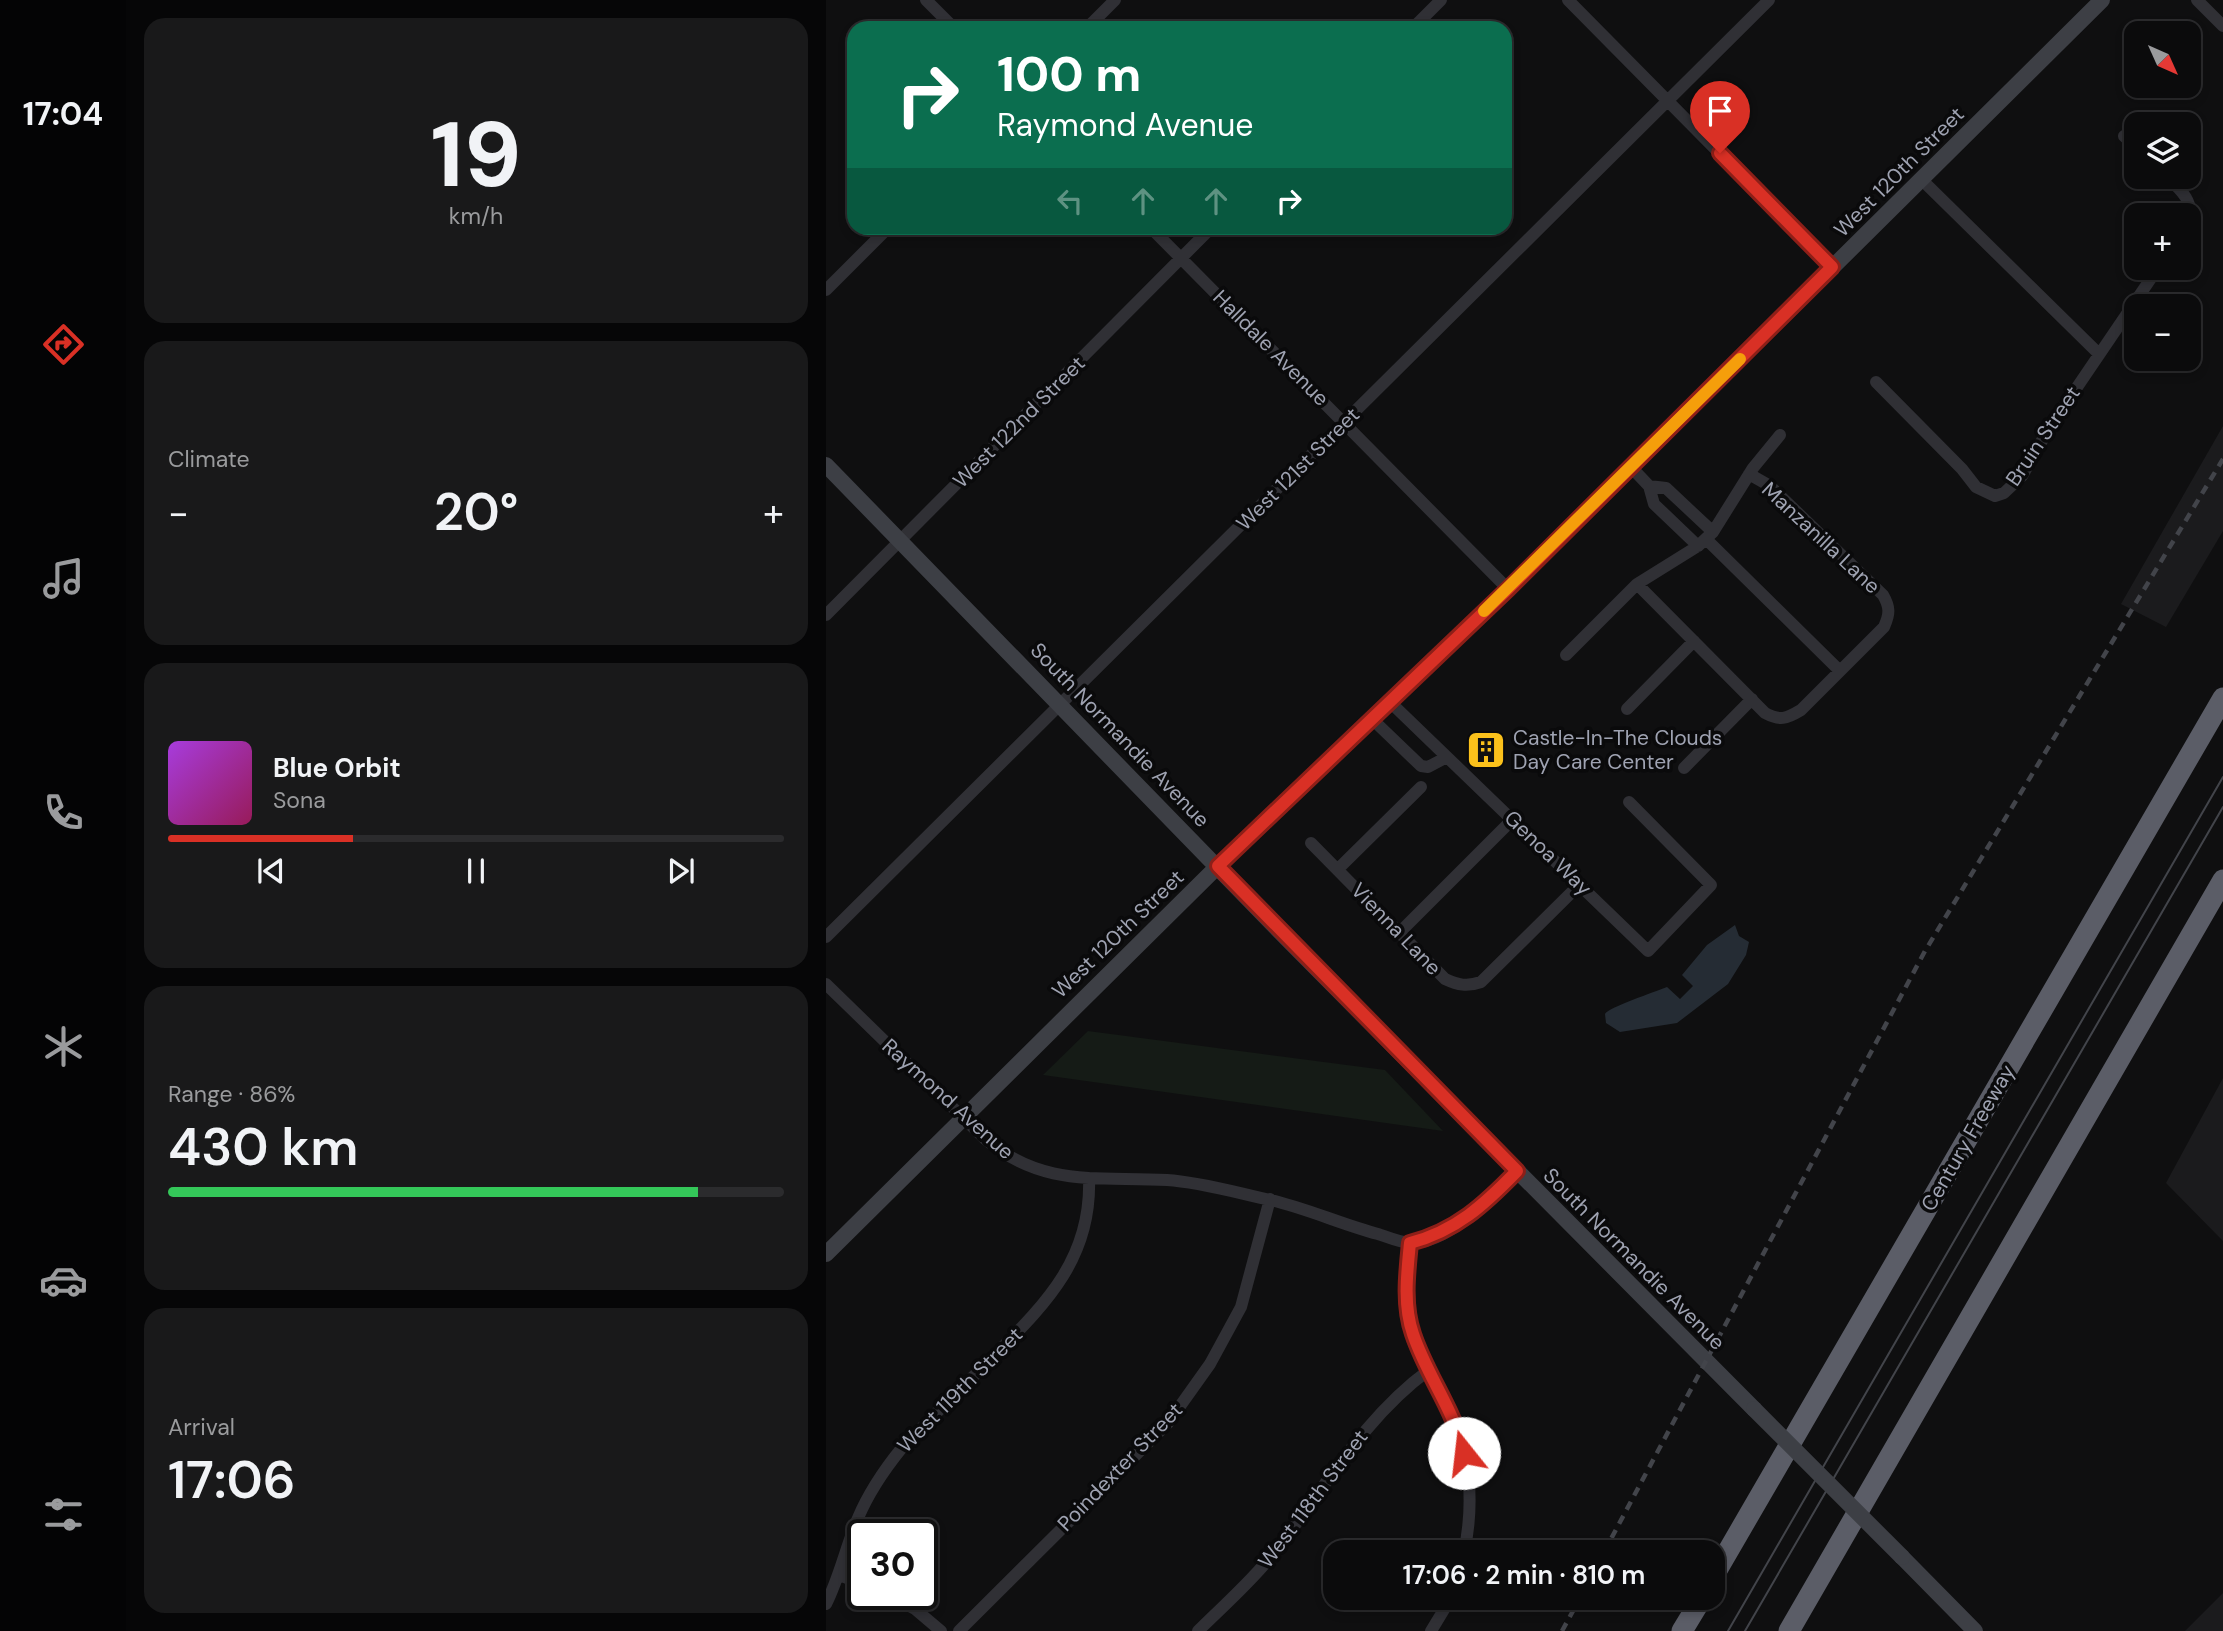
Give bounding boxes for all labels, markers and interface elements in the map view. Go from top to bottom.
north arrow [2124,21,2202,98]
map controls [2124,21,2201,371]
text: 100 m [997,42,1141,106]
icon: right [882,49,973,140]
pin [1690,81,1750,153]
icon: arrive [1701,92,1739,130]
text: 17:04 [23,93,103,135]
text: 19 [431,96,521,214]
street label: West 120th Street [1828,101,1970,243]
text: Raymond Avenue [997,104,1253,146]
button: layers [2124,112,2201,189]
icon: left [1051,182,1089,220]
icon: ahead [1124,182,1162,220]
icon: ahead [1197,182,1235,220]
icon: right [1270,182,1308,220]
text: km/h [449,201,503,231]
button: + [2124,203,2201,280]
street label: Halldale Avenue [1207,284,1335,412]
button: − [2124,294,2201,371]
icon: directions [39,320,88,369]
street label: West 122nd Street [947,350,1091,494]
street label: Bruin Street [1999,381,2087,491]
street label: West 121st Street [1230,401,1366,537]
text: Climate [168,444,250,474]
street label: Manzanilla Lane [1756,476,1886,600]
text: 20° [434,478,518,546]
text: − [168,488,189,538]
text: + [763,488,784,538]
icon: music [39,554,88,603]
street label: South Normandie Avenue [1024,637,1216,833]
place label: Castle-In-The Clouds Day Care Center [1513,724,1722,776]
building icon: Castle-In-The Clouds Day Care Center [1465,729,1507,771]
text: Blue Orbit [273,751,401,785]
text: Sona [273,785,326,815]
icon: phone [39,788,88,837]
street label: Genoa Way [1498,804,1598,902]
icon: previous [252,852,290,890]
icon: pause [457,852,495,890]
icon: next [662,852,700,890]
street label: West 120th Street [1046,864,1190,1004]
street label: Vienna Lane [1345,877,1447,981]
icon: climate [39,1022,88,1071]
street label: Raymond Avenue [876,1032,1020,1166]
street label: Century Freeway [1915,1059,2021,1216]
text: Range · 86% [168,1079,295,1109]
text: 430 km [168,1113,358,1181]
street label: South Normandie Avenue [1537,1162,1731,1356]
icon: car [39,1256,88,1305]
street label: West 119th Street [891,1321,1029,1459]
street label: Poindexter Street [1051,1397,1189,1537]
text: Arrival [168,1412,235,1442]
position arrow [1427,1416,1501,1490]
street label: West 118th Street [1252,1424,1374,1574]
text: 17:06 [168,1446,296,1514]
icon: filters [39,1490,88,1539]
speed limit sign: 30 [847,1519,938,1610]
text: 17:06 · 2 min · 810 m [1403,1558,1645,1592]

